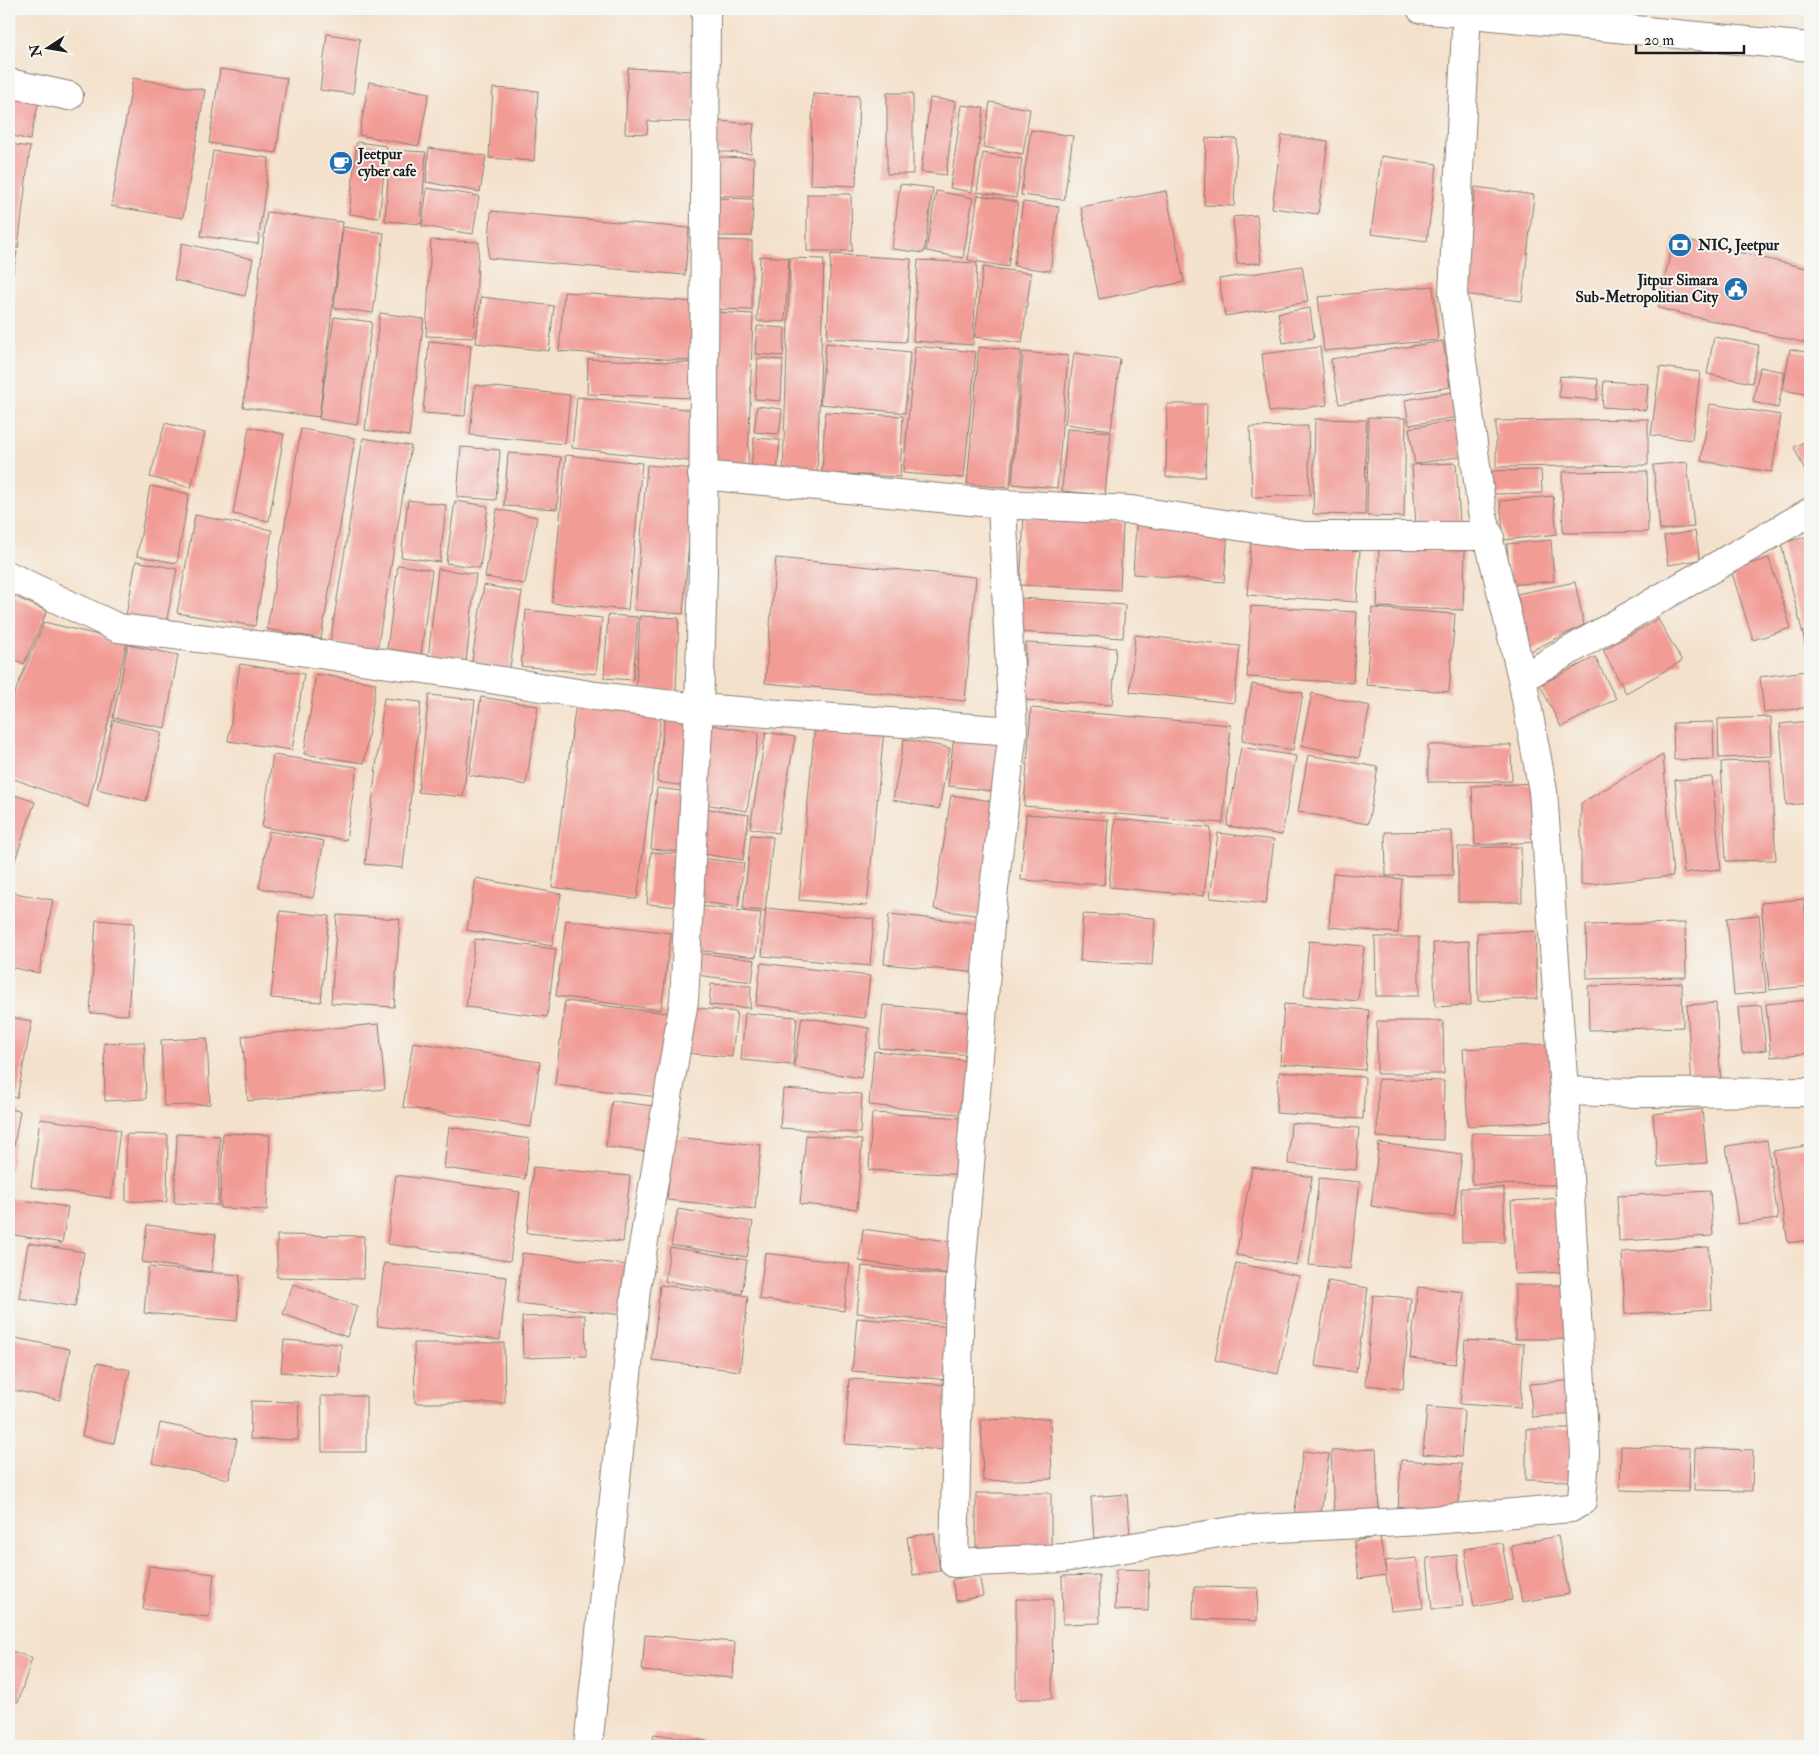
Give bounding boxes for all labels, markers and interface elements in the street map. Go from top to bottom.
north arrow [22,22,72,72]
scale bar [1636,22,1744,54]
text: 20 m [1644,31,1674,50]
text: N [26,42,46,59]
place label: Jeetpur cyber cafe [357,145,417,182]
cafe icon: Jeetpur cyber cafe [328,150,354,176]
bank icon: NIC, Jeetpur [1667,232,1693,258]
place label: NIC, Jeetpur [1697,236,1780,256]
place label: Jitpur Simara Sub-Metropolitian City [1576,271,1719,308]
public building icon: Jitpur Simara Sub-Metropolitian City [1723,276,1749,302]

